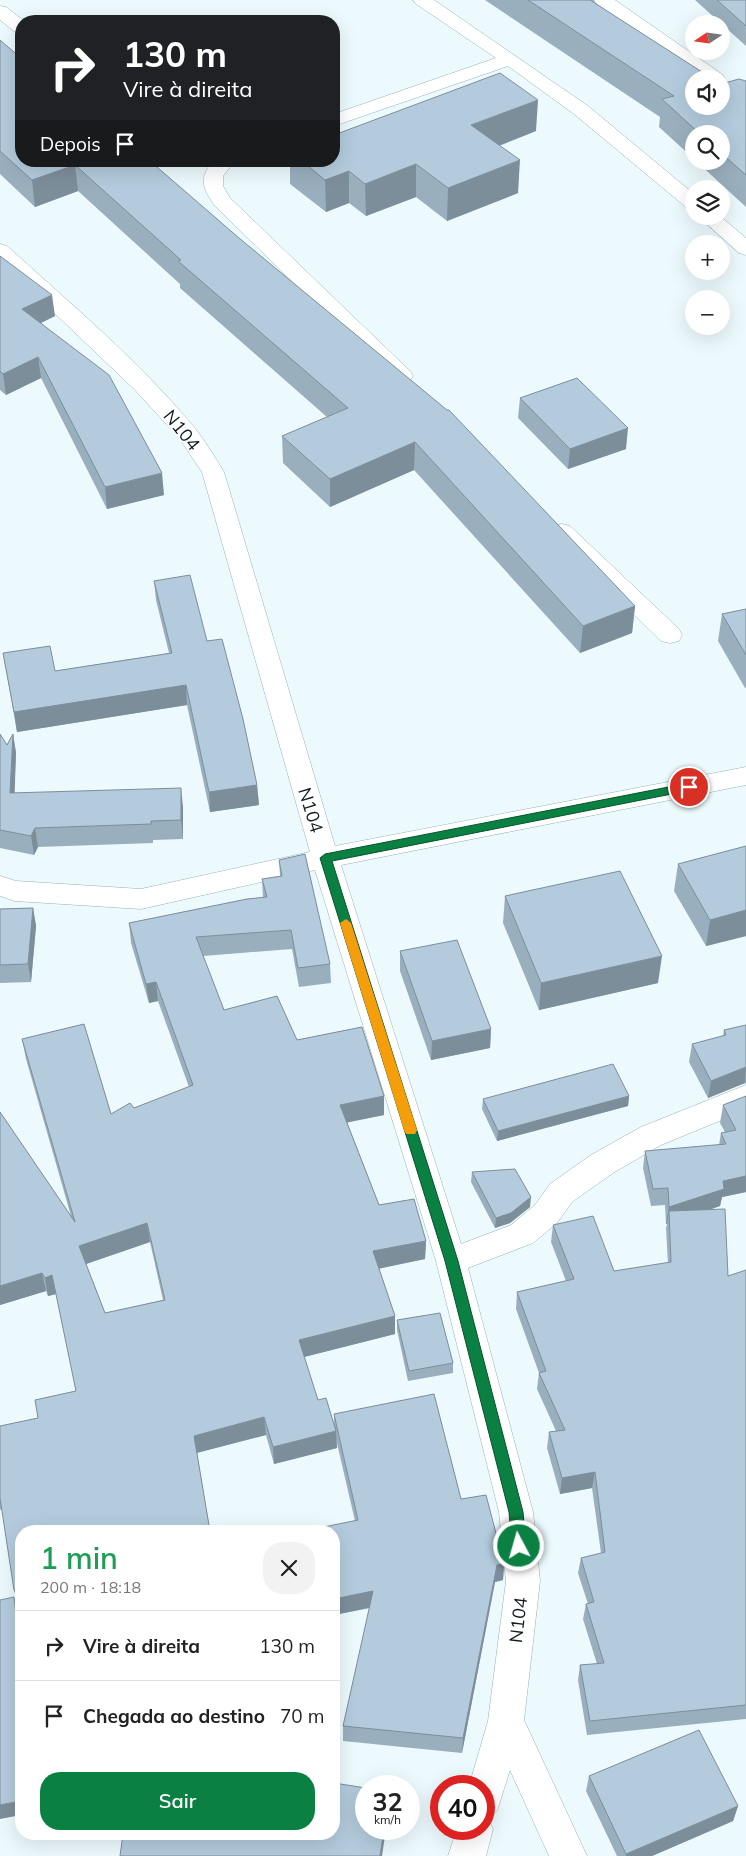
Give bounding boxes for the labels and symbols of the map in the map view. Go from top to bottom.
north arrow [685,15,730,60]
street label: N104 [159,405,205,455]
pin [668,766,710,808]
street label: N104 [293,785,329,835]
position arrow [492,1519,544,1571]
street label: N104 [504,1596,532,1644]
speed limit sign: 40 [430,1775,495,1840]

